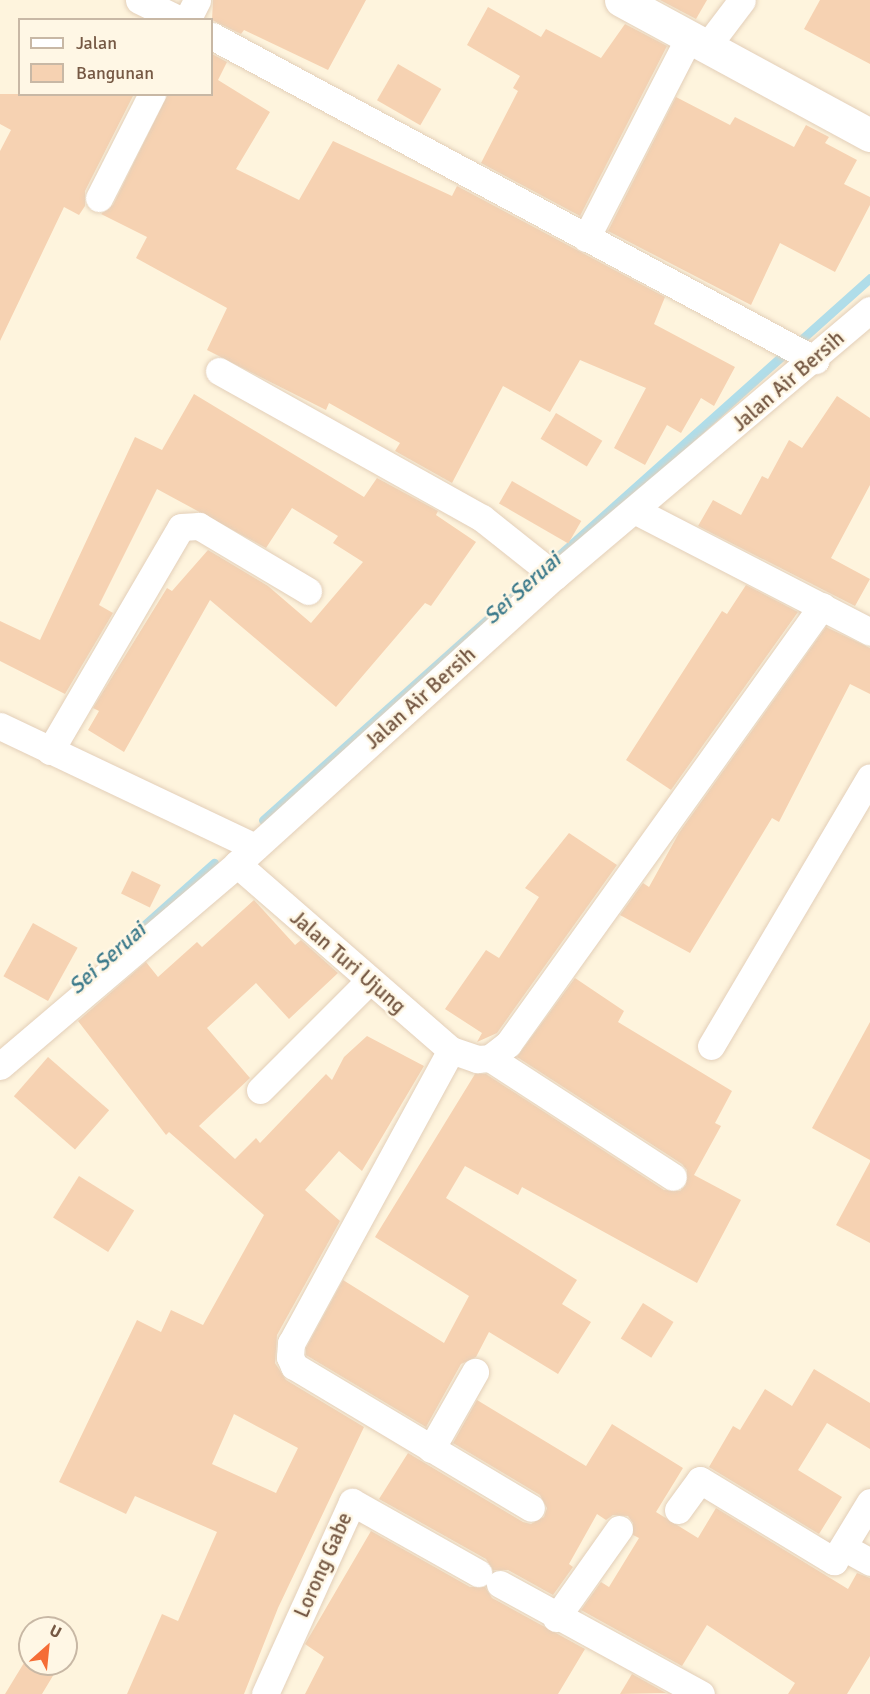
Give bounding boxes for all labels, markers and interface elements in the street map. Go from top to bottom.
legend [18,18,213,96]
text: Jalan [76,32,117,54]
text: Bangunan [76,62,154,84]
street label: Jalan Air Bersih [727,325,849,437]
water label: Sei Seruai [478,547,566,629]
street label: Jalan Air Bersih [359,642,481,754]
street label: Jalan Turi Ujung [285,905,411,1019]
water label: Sei Seruai [63,917,151,999]
street label: Lorong Gabe [289,1508,357,1622]
north arrow [18,1616,78,1676]
text: U [46,1620,65,1643]

